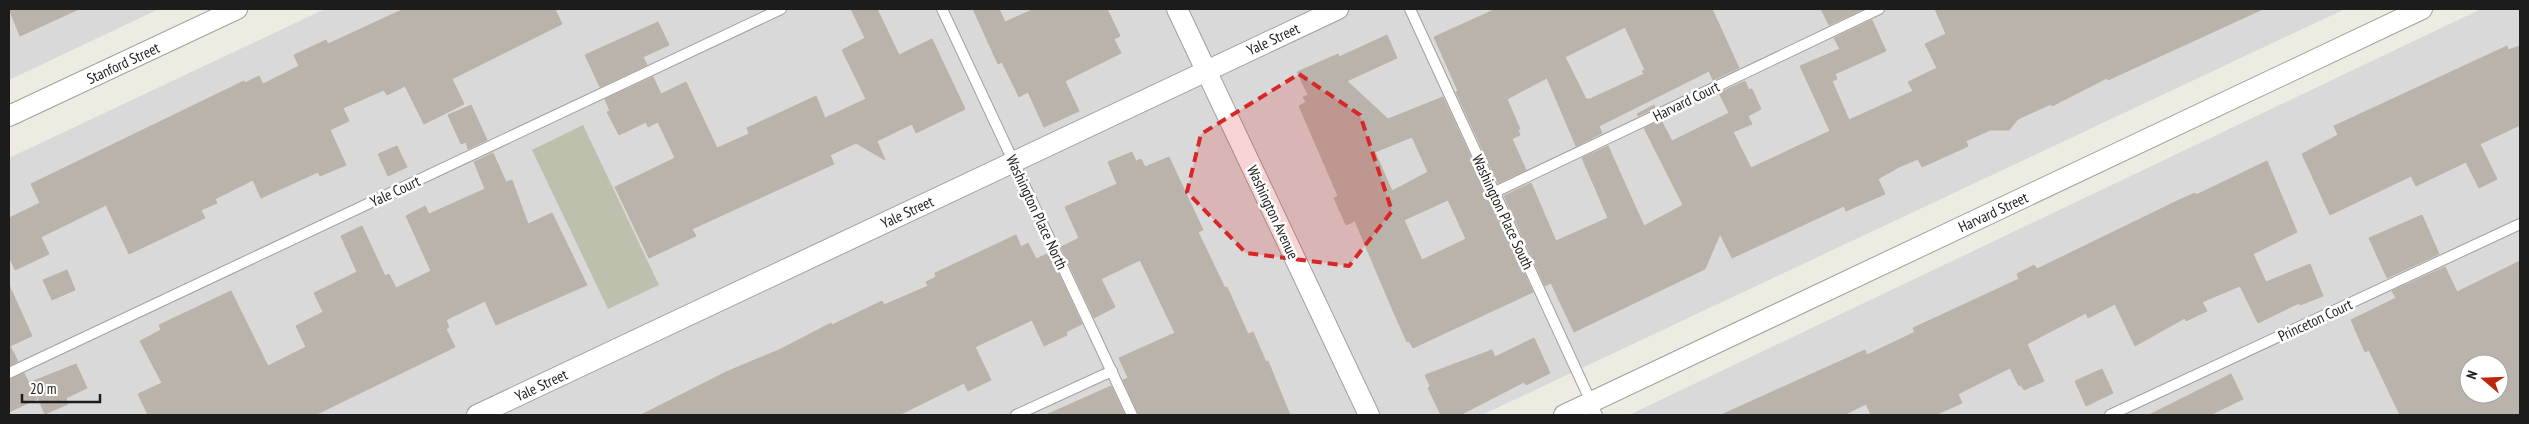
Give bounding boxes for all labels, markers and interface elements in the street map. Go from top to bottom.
street label: Yale Street [1244,19,1302,59]
street label: Stanford Street [84,38,162,88]
street label: Harvard Court [1650,77,1722,125]
street label: Washington Place South [1468,151,1538,273]
street label: Washington Place North [1002,152,1072,272]
street label: Washington Avenue [1243,162,1303,262]
street label: Yale Court [367,171,423,211]
street label: Harvard Street [1955,188,2031,236]
street label: Yale Street [878,192,936,232]
street label: Princeton Court [2275,295,2355,345]
north arrow [2459,354,2509,404]
street label: Yale Street [512,365,570,405]
text: N [2462,368,2481,381]
scale bar [22,372,100,404]
text: 20 m [30,379,56,398]

